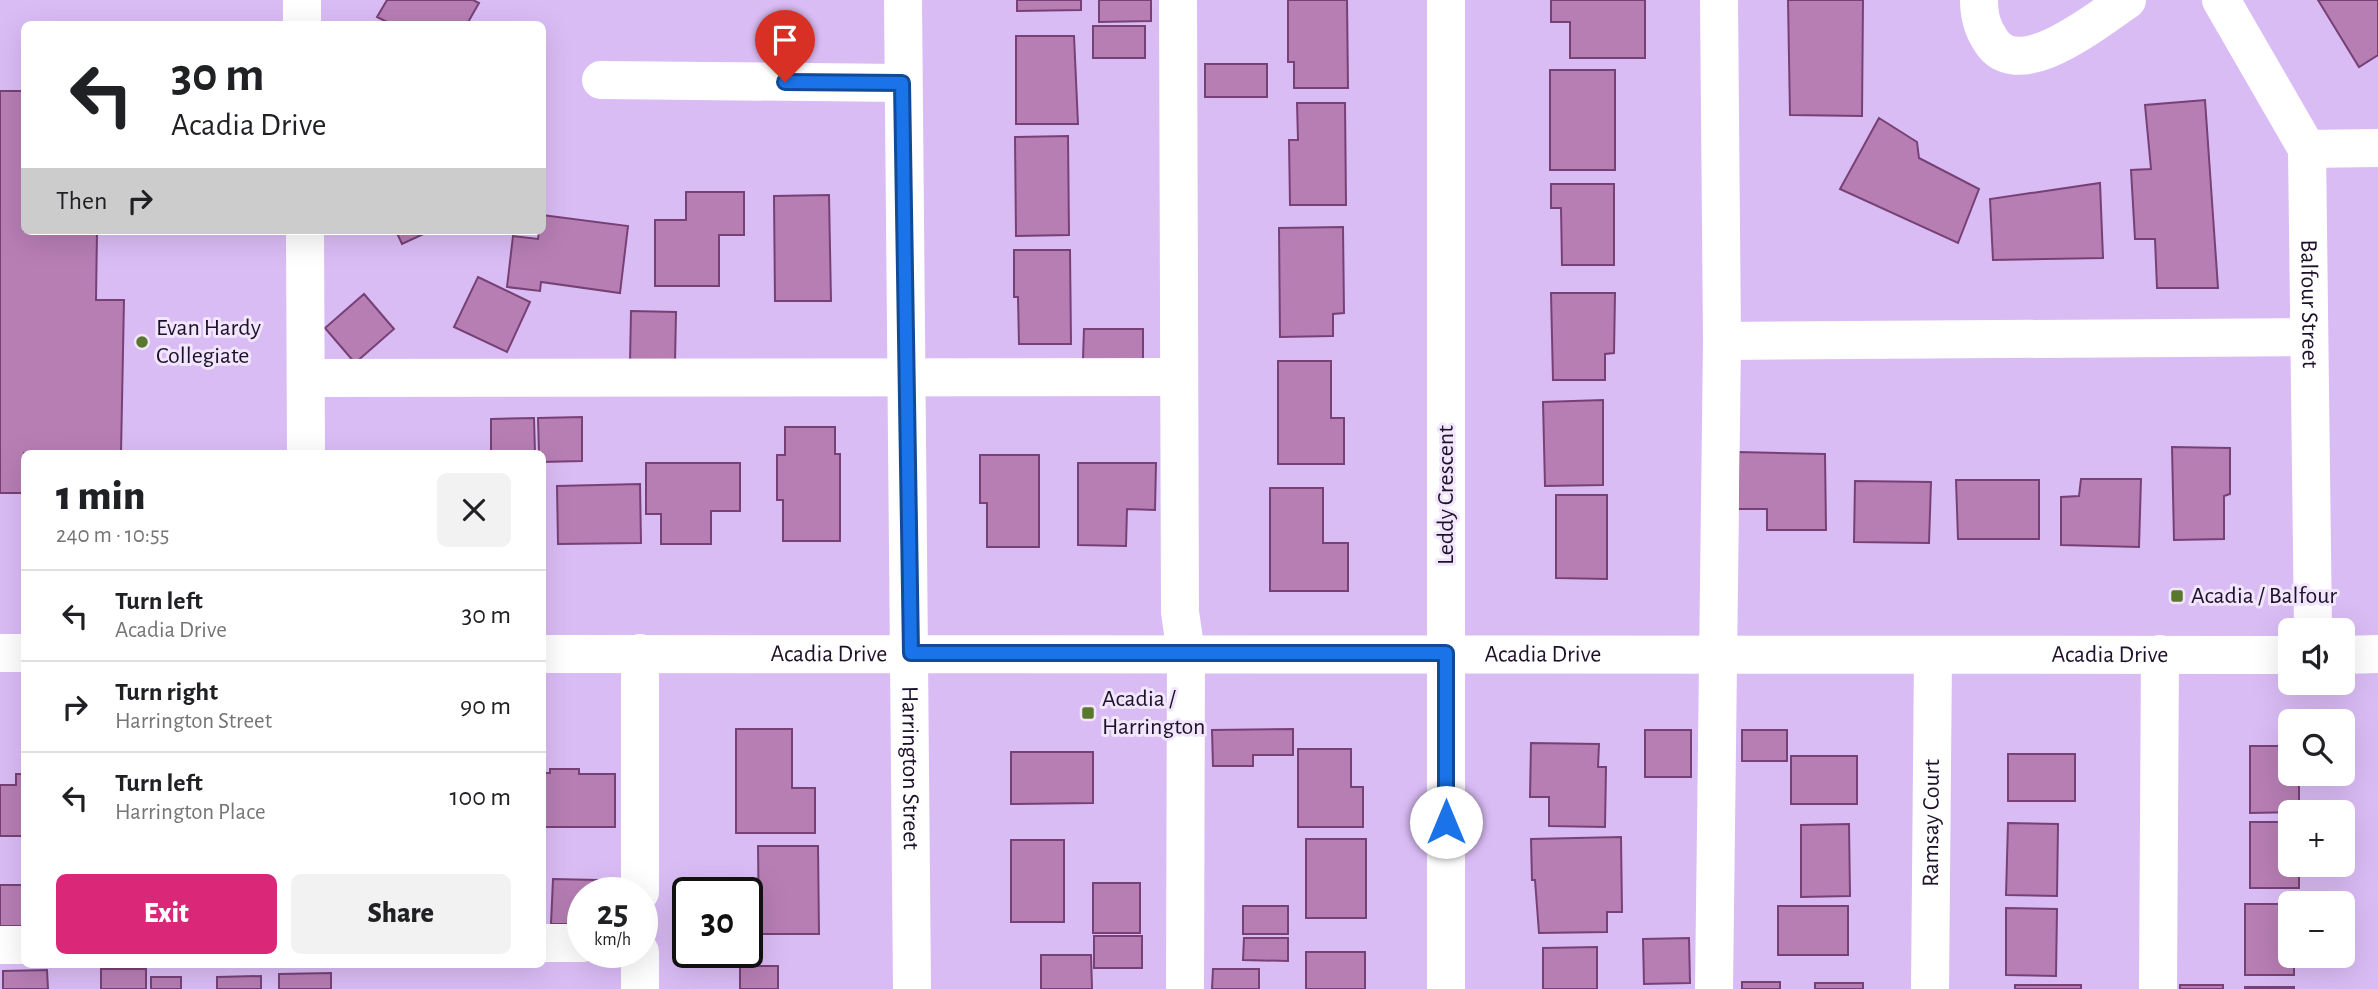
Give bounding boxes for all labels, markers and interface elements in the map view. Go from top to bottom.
pin [755,10,815,82]
icon: arrive [766,21,804,59]
icon: left [56,49,147,140]
text: 30 m [171,51,265,100]
text: Acadia Drive [171,109,327,141]
icon: right [121,182,159,220]
text: Then [56,188,107,214]
street label: Balfour Street [2296,239,2322,369]
place label: Evan Hardy Collegiate [156,316,261,368]
marker: Evan Hardy Collegiate [134,334,150,350]
street label: Leddy Crescent [1434,425,1458,565]
button: close [437,473,511,547]
text: 1 min [56,475,145,517]
text: 240 m · 10:55 [56,524,169,547]
place label: Acadia / Balfour [2191,584,2337,608]
text: Turn left [115,588,203,614]
marker: Acadia / Balfour [2169,588,2185,604]
icon: left [56,597,94,635]
text: 30 m [461,602,511,628]
map controls [2278,618,2355,968]
button: sound [2278,618,2355,695]
text: Acadia Drive [115,619,227,642]
street label: Acadia Drive [771,642,887,666]
street label: Acadia Drive [1485,643,1601,667]
street label: Acadia Drive [2052,643,2168,667]
text: Turn right [115,679,218,705]
street label: Harrington Street [897,686,923,850]
place label: Acadia / Harrington [1102,687,1205,739]
icon: right [56,688,94,726]
text: 90 m [460,693,511,719]
marker: Acadia / Harrington [1080,705,1096,721]
button: search [2278,709,2355,786]
text: Harrington Street [115,710,272,733]
street label: Ramsay Court [1919,759,1944,887]
text: Turn left [115,770,203,796]
icon: left [56,779,94,817]
text: 100 m [450,784,511,810]
position arrow [1409,785,1483,859]
button: + [2278,800,2355,877]
text: Harrington Place [115,801,266,824]
button: Exit [56,874,277,954]
button: Share [291,874,511,954]
speed limit sign: 30 [672,877,763,968]
button: − [2278,891,2355,968]
text: 25 [597,896,628,931]
text: km/h [594,931,631,949]

